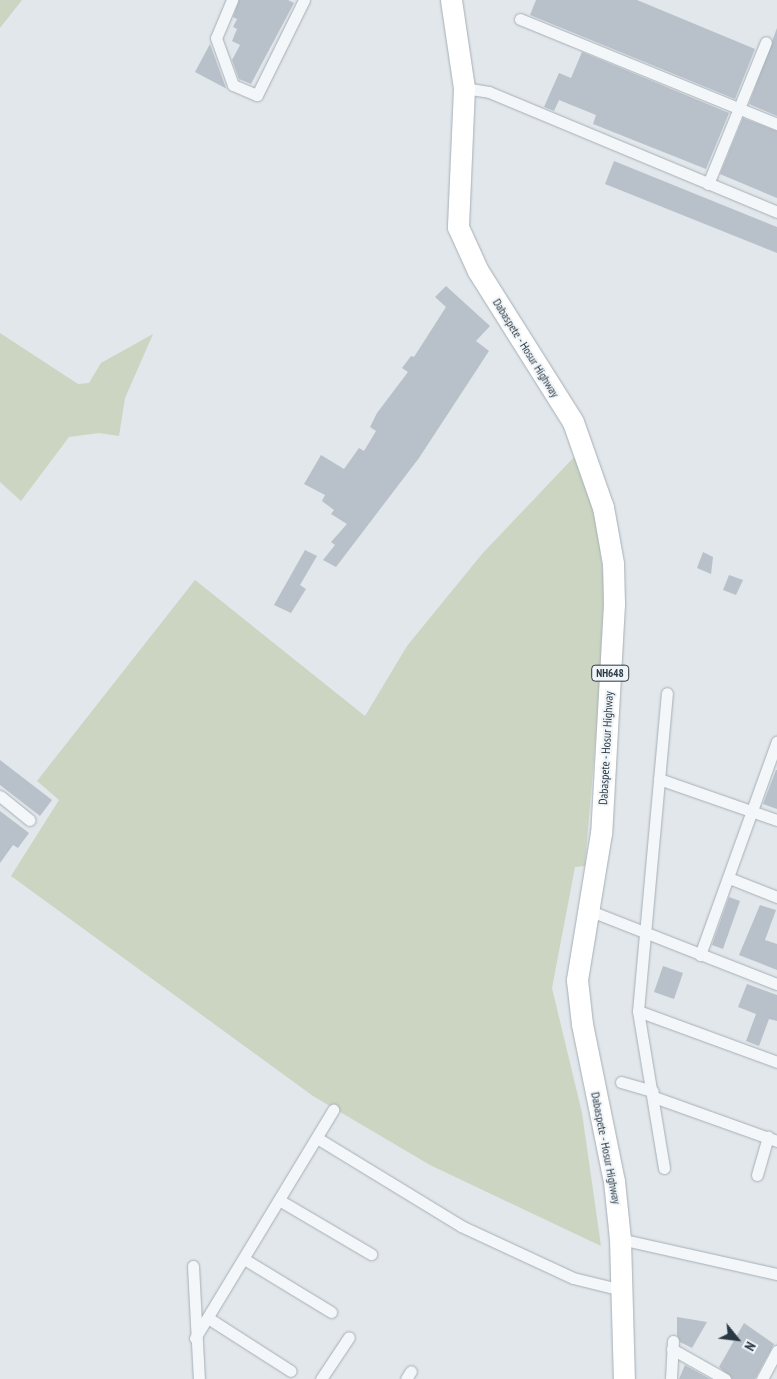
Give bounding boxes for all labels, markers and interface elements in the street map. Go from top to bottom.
street label: Dabaspete - Hosur Highway [490,296,562,400]
road number: NH648 [590,664,630,681]
street label: Dabaspete - Hosur Highway [596,690,616,806]
street label: Dabaspete - Hosur Highway [588,1090,624,1206]
north arrow [712,1314,762,1364]
text: N [740,1339,760,1354]

